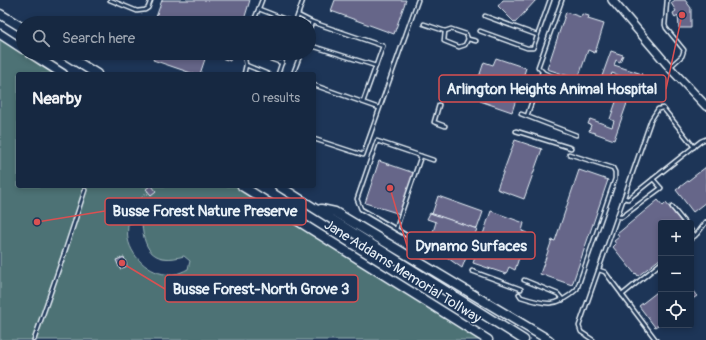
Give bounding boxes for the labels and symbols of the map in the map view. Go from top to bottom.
callout: Arlington Heights Animal Hospital [439,75,666,102]
text: Arlington Heights Animal Hospital [447,80,657,99]
callout: Busse Forest Nature Preserve [105,198,306,225]
text: Busse Forest Nature Preserve [113,202,298,221]
street label: Jane Addams Memorial Tollway [321,216,484,327]
callout: Dynamo Surfaces [407,232,535,259]
text: Dynamo Surfaces [415,237,527,256]
callout: Busse Forest-North Grove 3 [165,275,358,302]
text: Busse Forest-North Grove 3 [173,280,349,299]

